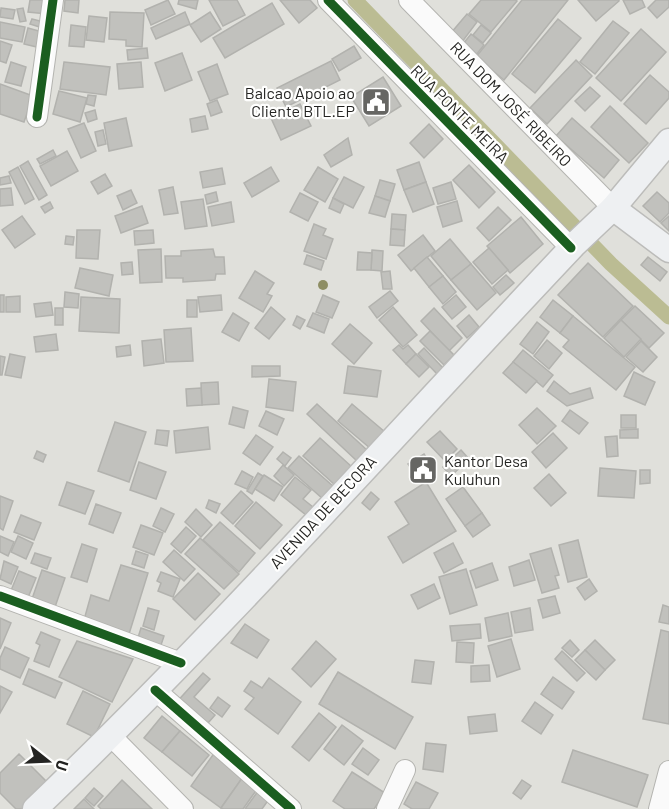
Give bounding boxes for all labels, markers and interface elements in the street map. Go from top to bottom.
street label: RUA DOM JOSÉ RIBEIRO [447,37,576,170]
street label: RUA PONTE MEIRA [407,61,513,167]
place label: Balcao Apoio ao Cliente BTL.EP [245,83,355,120]
public building icon: Balcao Apoio ao Cliente BTL.EP [360,86,392,118]
street label: AVENIDA DE BECORA [265,451,380,572]
place label: Kantor Desa Kuluhun [444,451,528,488]
public building icon: Kantor Desa Kuluhun [407,454,439,486]
north arrow [18,731,78,791]
text: U [52,758,73,774]

